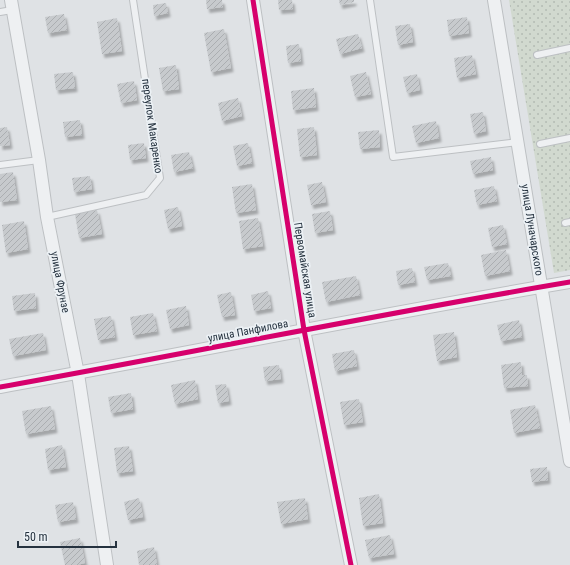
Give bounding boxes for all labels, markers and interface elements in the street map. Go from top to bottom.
street label: переулок Макаренко [139,78,165,175]
street label: улица Луначарского [518,183,546,277]
street label: Первомайская улица [291,221,319,319]
street label: улица Фрунзе [48,250,72,314]
street label: улица Панфилова [207,317,289,345]
scale bar [18,523,116,549]
text: 50 m [24,530,48,544]

